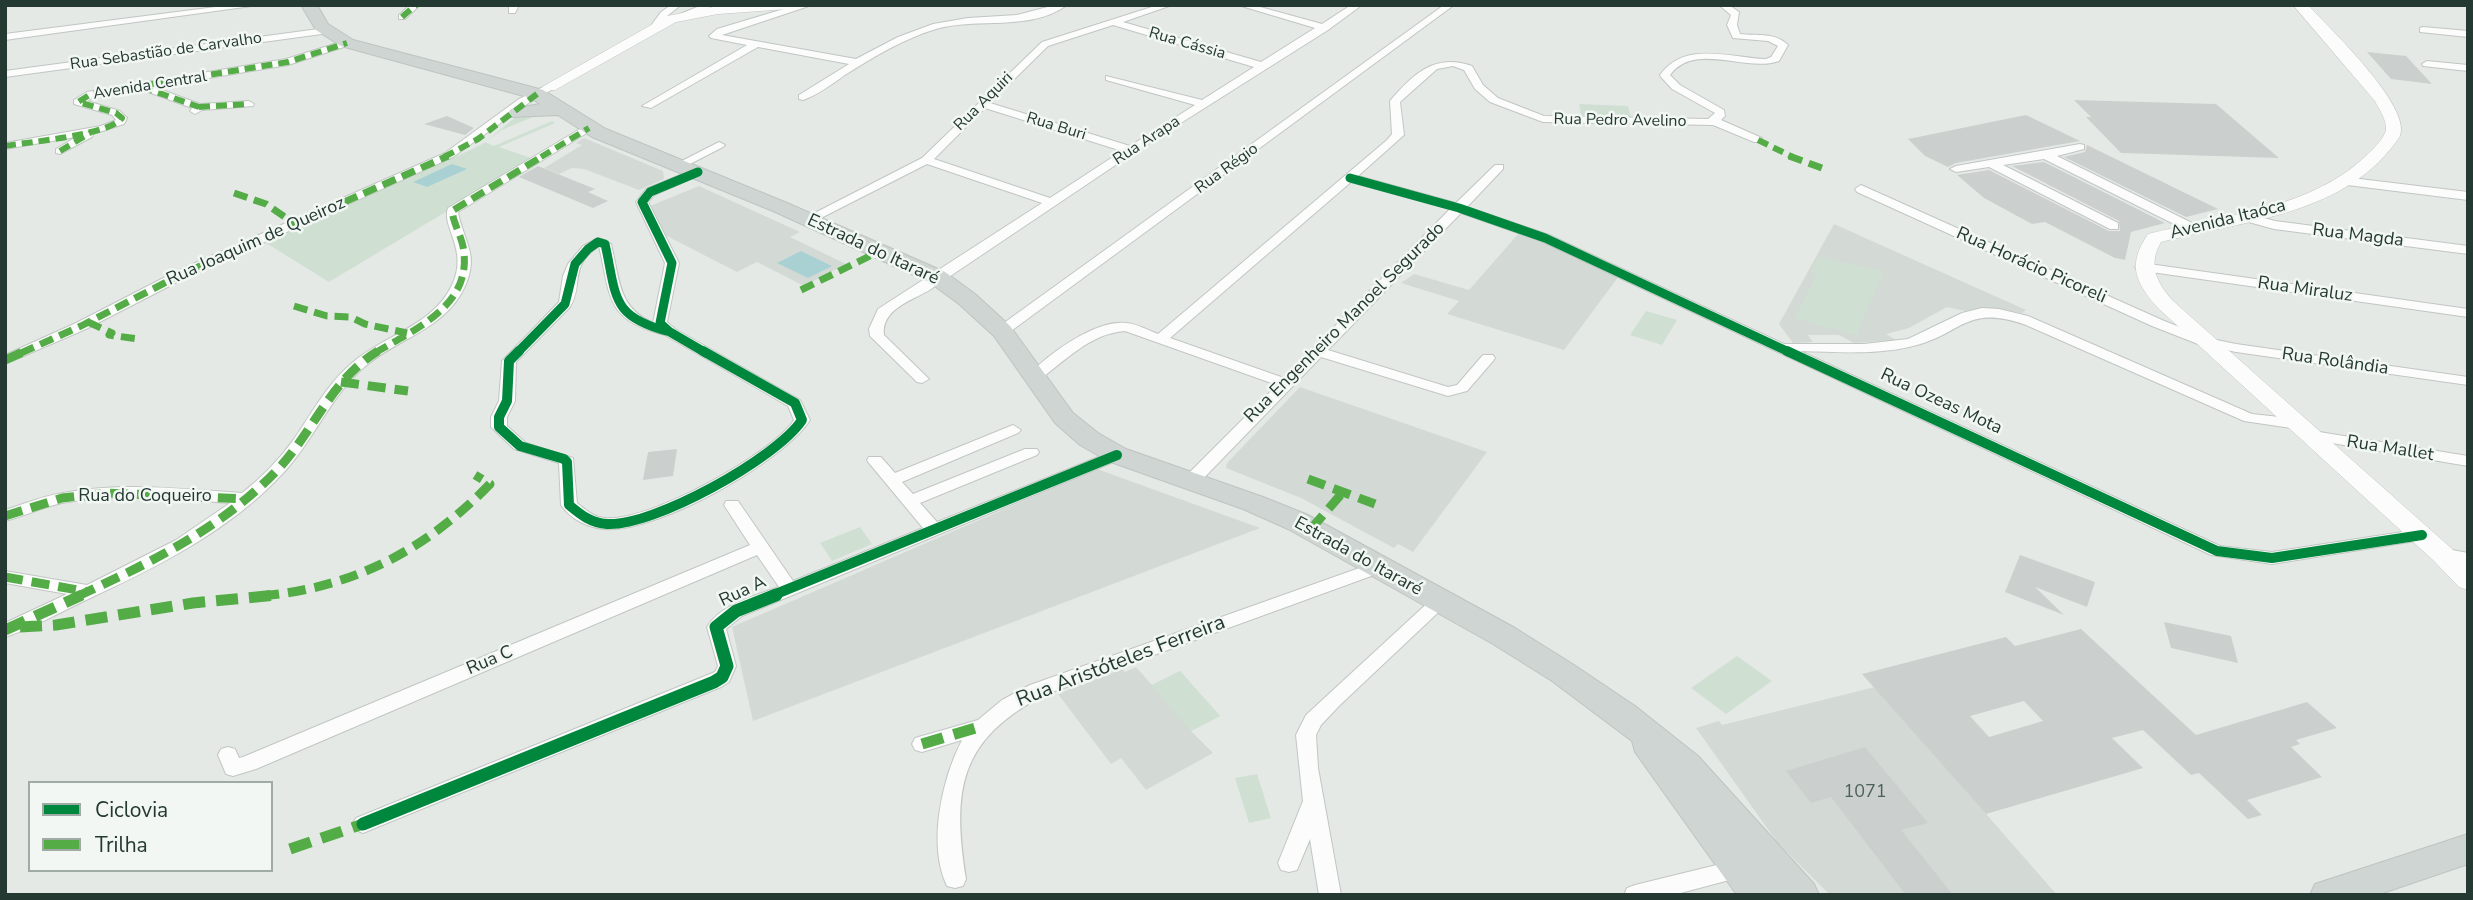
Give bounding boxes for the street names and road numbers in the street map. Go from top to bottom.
street label: Rua Cássia [1146,24,1228,64]
street label: Rua Sebastião de Carvalho [69,29,263,75]
street label: Avenida Central [92,68,208,104]
street label: Rua Aquiri [951,69,1017,135]
street label: Rua Buri [1024,109,1088,145]
street label: Rua Pedro Avelino [1553,110,1687,132]
street label: Rua Arapa [1110,112,1184,170]
street label: Rua Régio [1192,140,1262,198]
street label: Rua Joaquim de Queiroz [163,193,349,291]
street label: Avenida Itaóca [2168,195,2288,245]
street label: Estrada do Itararé [804,210,942,290]
street label: Rua Engenheiro Manoel Segurado [1240,218,1450,428]
street label: Rua Magda [2311,220,2405,252]
street label: Rua Horácio Picoreli [1953,223,2109,309]
street label: Rua Miraluz [2256,273,2354,307]
street label: Rua Rolândia [2280,344,2390,380]
street label: Rua Ozeas Mota [1877,364,2005,440]
street label: Rua Mallet [2345,431,2435,467]
street label: Rua do Coqueiro [78,486,212,508]
street label: Estrada do Itararé [1290,513,1426,601]
street label: Rua A [716,572,770,612]
street label: Rua Aristóteles Ferreira [1013,610,1229,714]
street label: Rua C [463,642,517,680]

